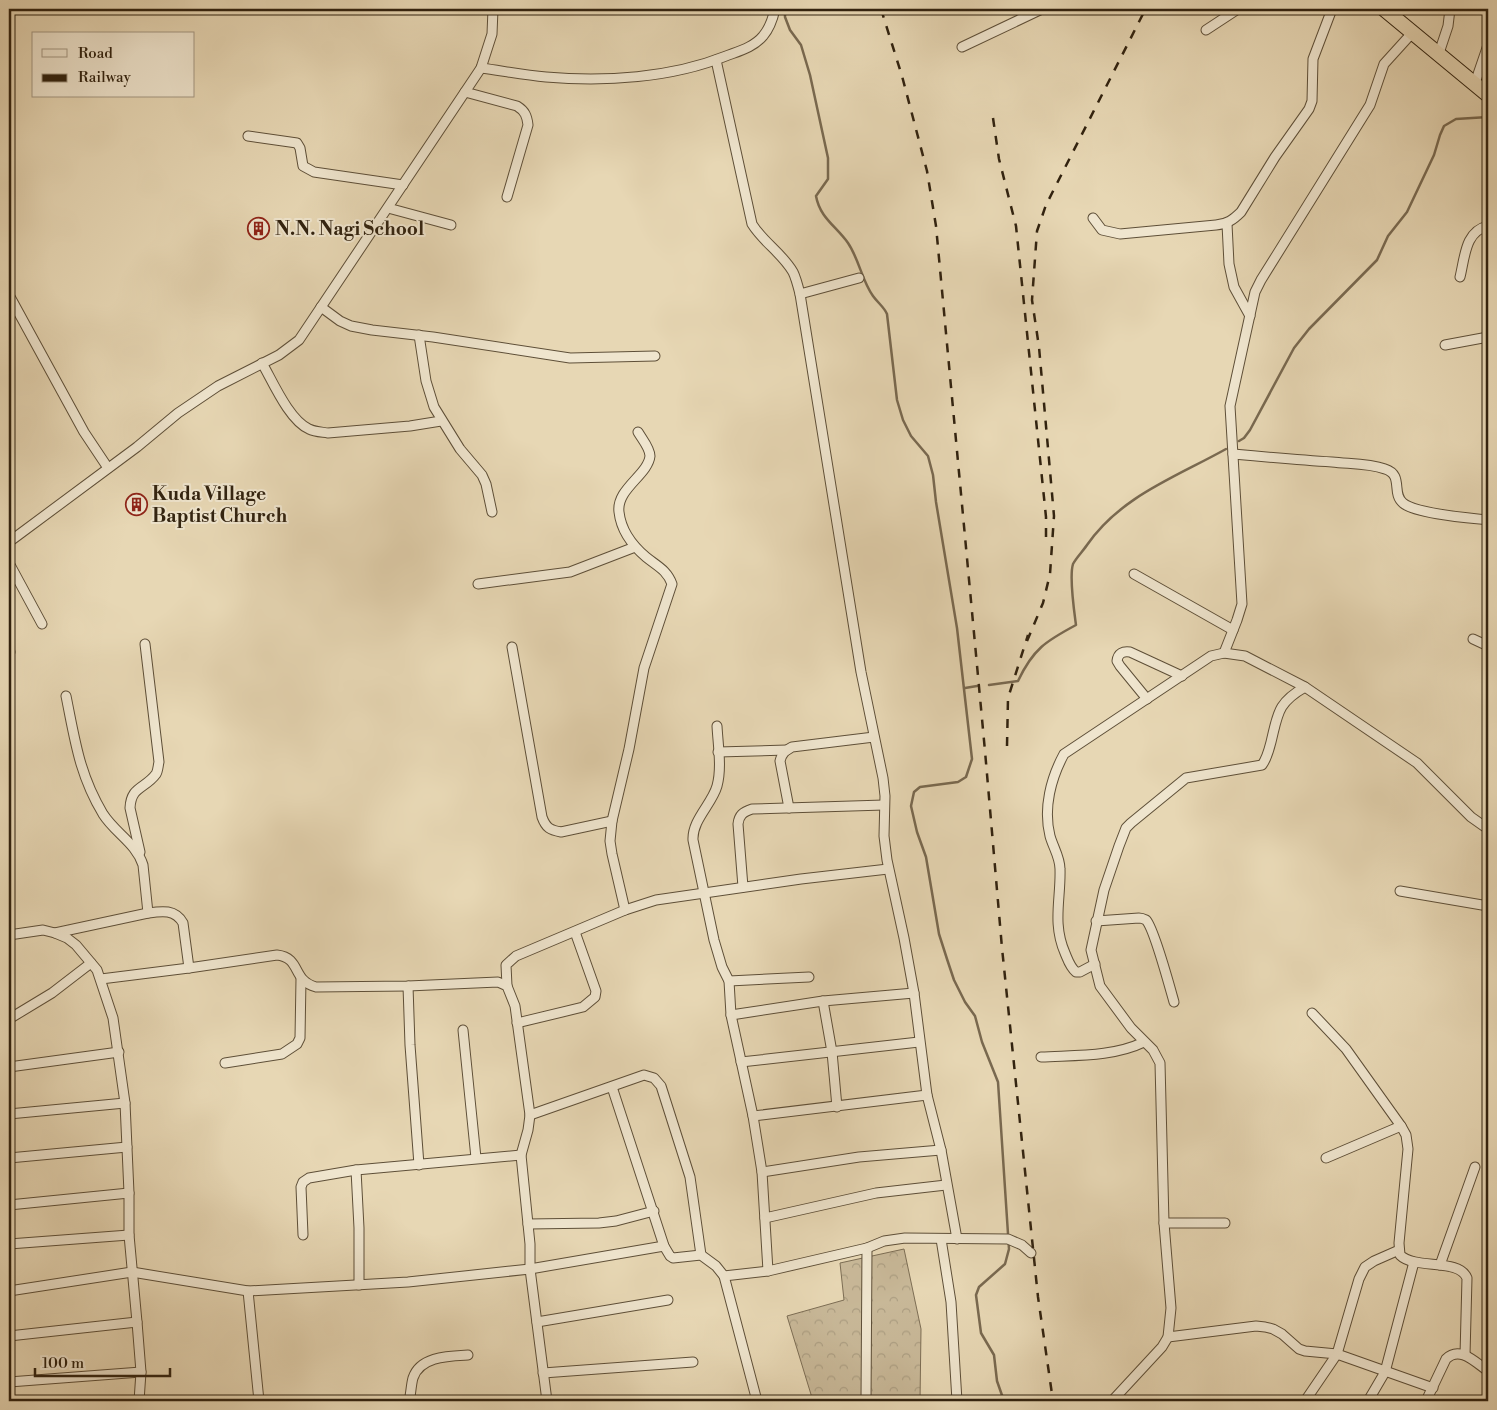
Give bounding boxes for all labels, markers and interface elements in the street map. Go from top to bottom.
legend [32,32,195,98]
text: Road [78,44,113,63]
text: Railway [78,68,132,87]
building icon: N.N. Nagi School [247,217,271,241]
place label: N.N. Nagi School [275,217,424,241]
place label: Kuda Village Baptist Church [152,482,288,528]
building icon: Kuda Village Baptist Church [124,493,148,517]
scale bar [35,1345,170,1377]
text: 100 m [42,1354,84,1373]

